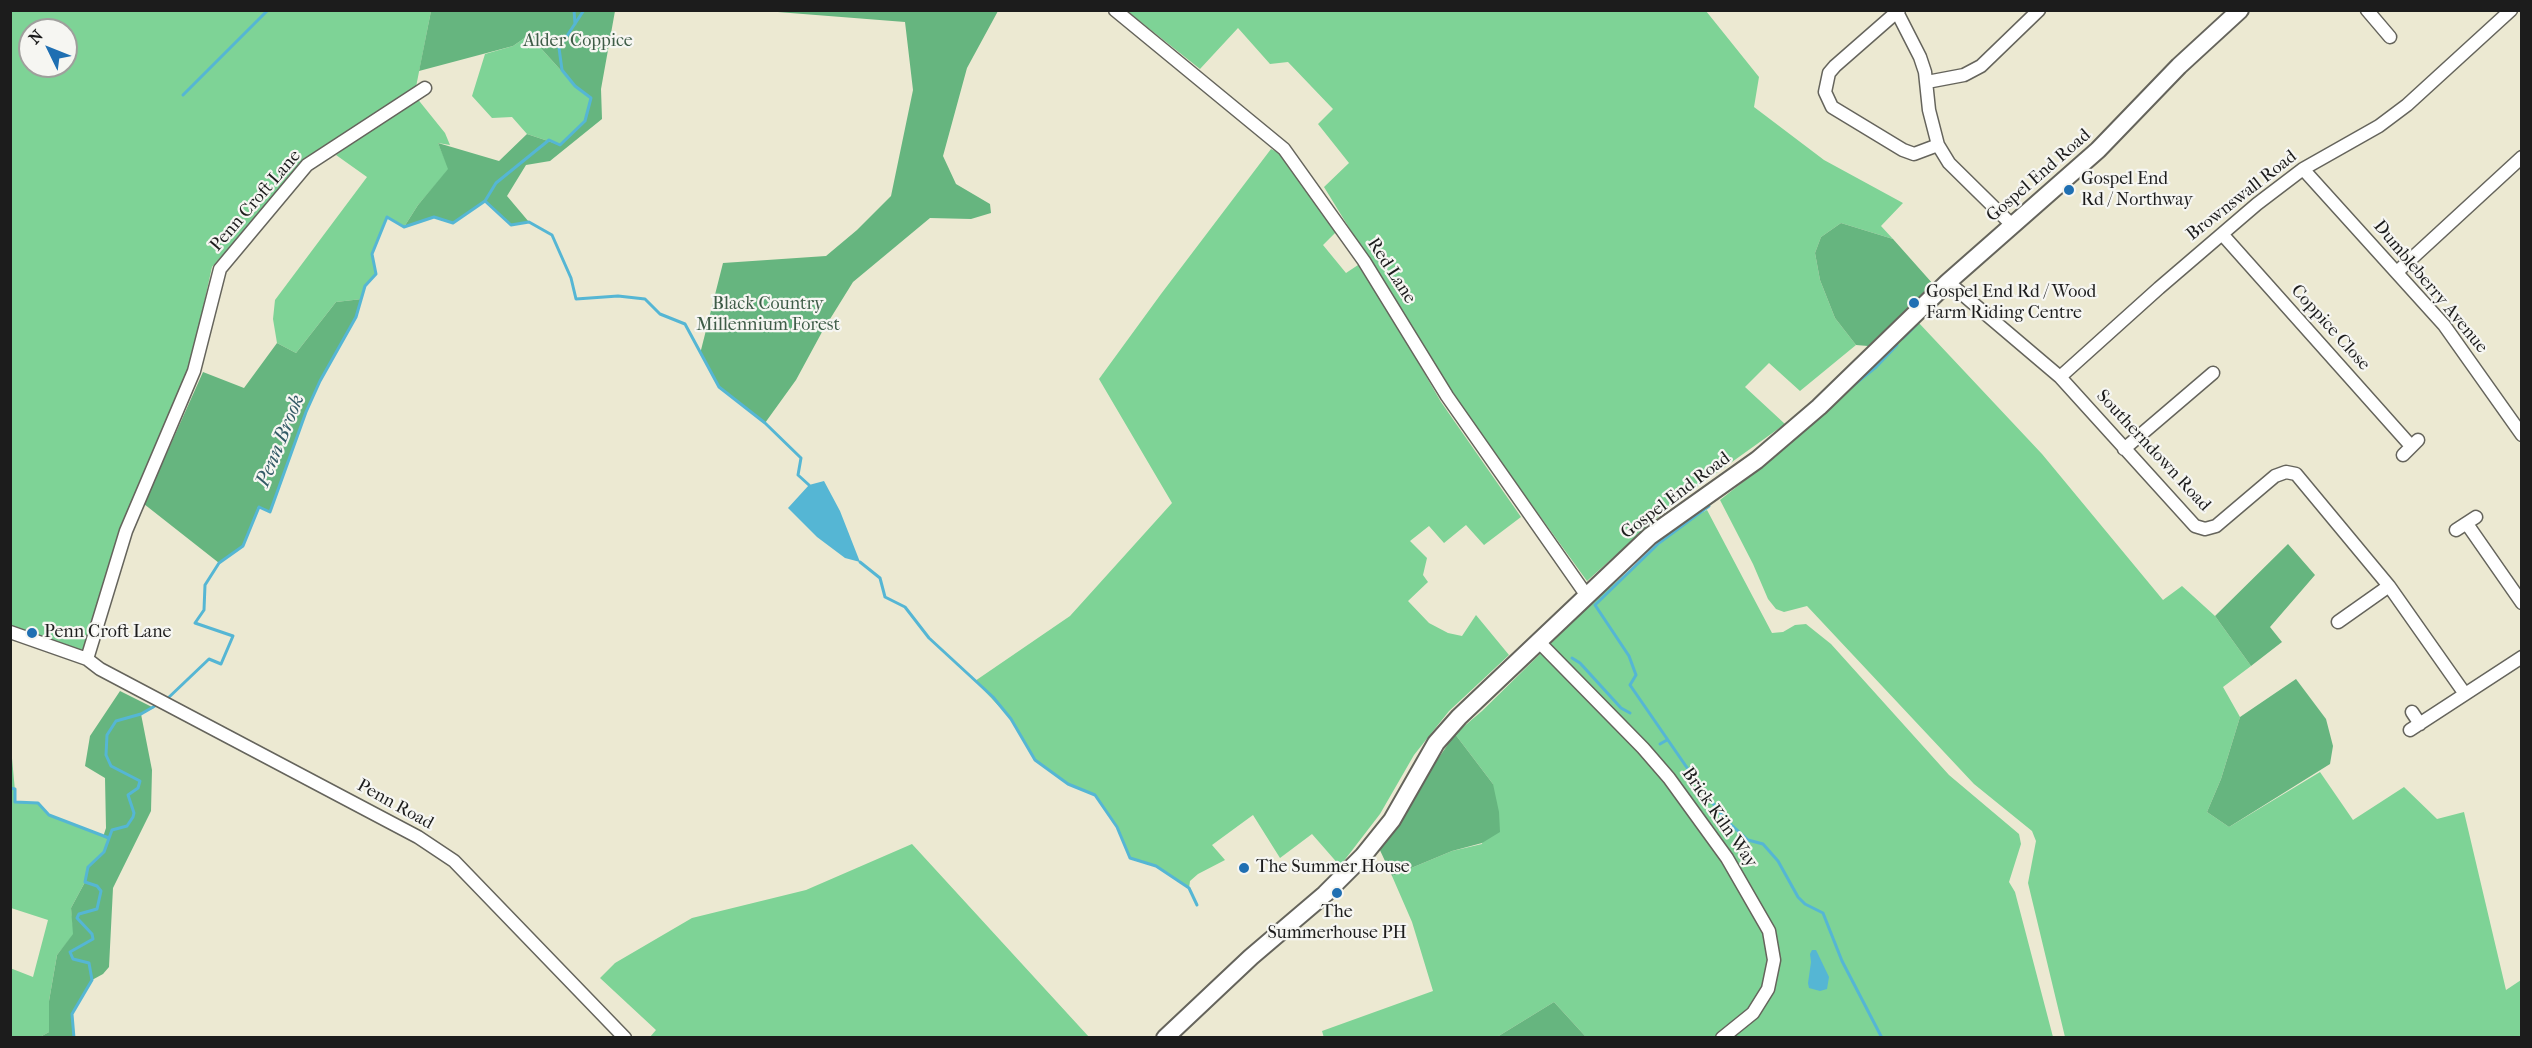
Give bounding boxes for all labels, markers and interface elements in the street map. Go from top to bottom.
north arrow [18,18,78,78]
text: N [25,26,47,48]
park label: Alder Coppice [523,31,633,53]
street label: Gospel End Road [1982,125,2096,227]
street label: Penn Croft Lane [206,146,306,256]
street label: Brownswall Road [2183,146,2301,246]
place label: Gospel End Rd / Northway [2081,169,2193,212]
marker: Gospel End Rd / Northway [2062,183,2076,197]
street label: Dumbleberry Avenue [2368,216,2492,358]
street label: Red Lane [1362,234,1420,308]
street label: Coppice Close [2286,281,2374,375]
place label: Gospel End Rd / Wood Farm Riding Centre [1926,282,2096,324]
park label: Black Country Millennium Forest [696,294,840,336]
marker: Gospel End Rd / Wood Farm Riding Centre [1907,296,1921,310]
street label: Southerndown Road [2091,386,2215,516]
water label: Penn Brook [252,391,310,491]
street label: Gospel End Road [1617,448,1735,544]
place label: Penn Croft Lane [44,622,171,644]
marker: Penn Croft Lane [25,626,39,640]
street label: Brick Kiln Way [1677,764,1761,872]
street label: Penn Road [353,775,437,835]
place label: The Summer House [1256,857,1410,879]
marker: The Summer House [1237,861,1251,875]
marker: The Summerhouse PH [1330,886,1344,900]
place label: The Summerhouse PH [1267,902,1407,944]

